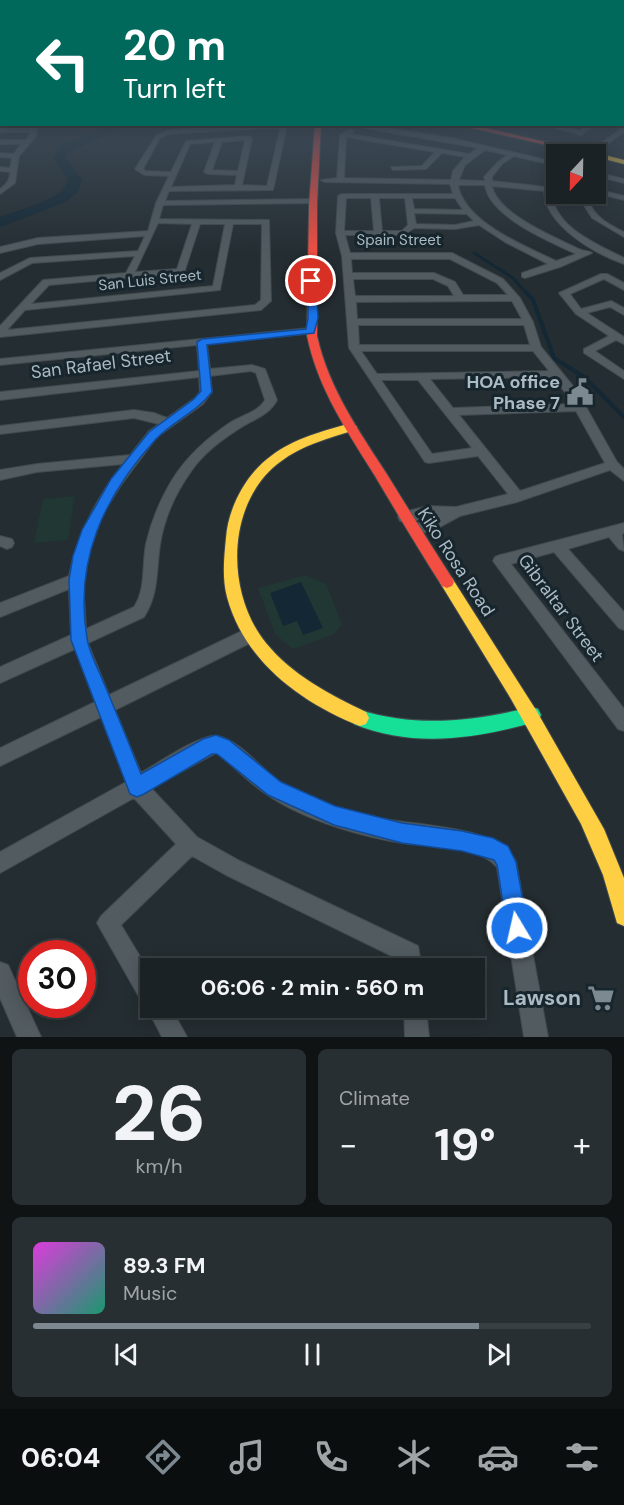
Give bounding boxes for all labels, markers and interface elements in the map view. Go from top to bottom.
text: 20 m [123,18,226,73]
icon: left [24,24,102,102]
text: Turn left [123,71,226,106]
north arrow [546,144,606,204]
map controls [546,144,606,204]
street label: Spain Street [357,230,442,250]
pin [285,255,336,306]
icon: arrive [294,264,327,297]
street label: San Luis Street [97,265,203,295]
street label: San Rafael Street [29,343,173,385]
place label: HOA office Phase 7 [466,370,560,415]
public building icon: HOA office Phase 7 [565,377,595,407]
street label: Kiko Rosa Road [412,503,500,621]
street label: Gibraltar Street [513,549,609,667]
position arrow [485,896,549,960]
speed limit sign: 30 [18,940,96,1018]
text: 06:06 · 2 min · 560 m [201,973,424,1002]
supermarket icon: Lawson [586,983,616,1013]
place label: Lawson [503,984,581,1012]
text: 26 [112,1063,206,1164]
text: Climate [339,1085,410,1111]
text: 19° [434,1115,496,1174]
text: − [339,1123,357,1166]
text: + [573,1123,591,1166]
text: km/h [135,1153,183,1179]
text: 89.3 FM [123,1251,205,1280]
text: Music [123,1280,178,1306]
icon: previous [110,1338,143,1371]
icon: pause [296,1338,329,1371]
icon: next [482,1338,515,1371]
icon: directions [142,1436,184,1478]
icon: music [226,1436,268,1478]
icon: phone [310,1436,352,1478]
icon: climate [393,1436,435,1478]
icon: car [477,1436,519,1478]
icon: filters [561,1436,603,1478]
text: 06:04 [21,1440,100,1475]

